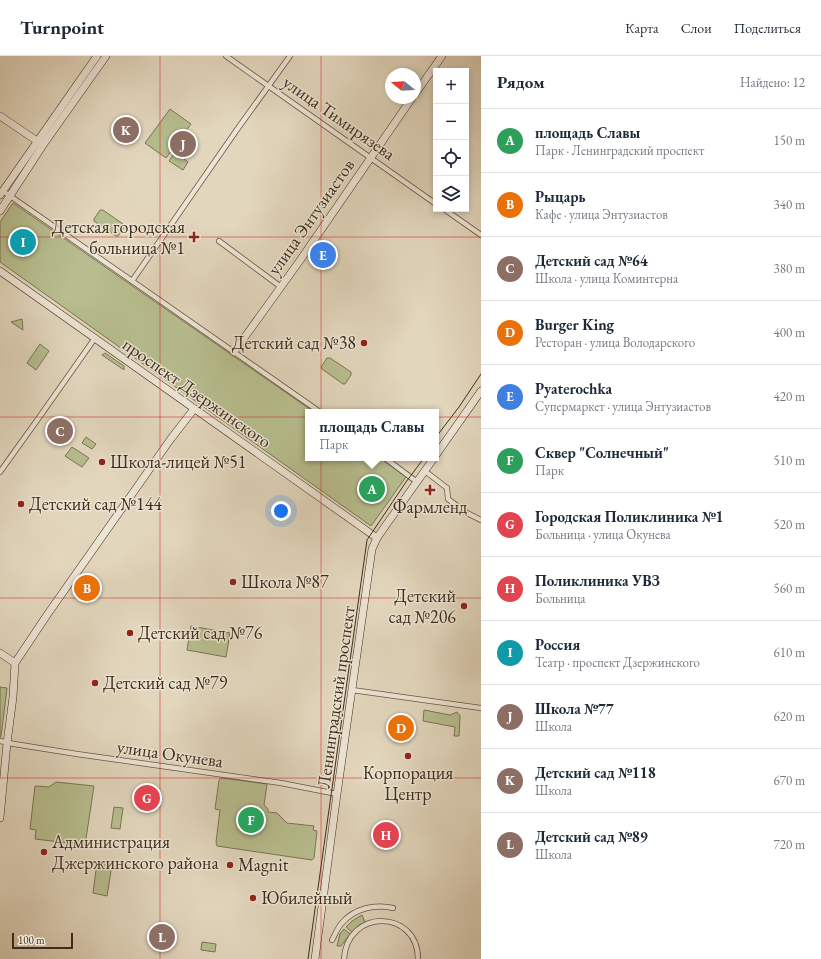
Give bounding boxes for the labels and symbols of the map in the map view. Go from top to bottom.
north arrow [385,68,421,104]
street label: улица Тимирязева [279,70,401,165]
pin: K [113,115,139,145]
pin: J [170,129,196,159]
street label: улица Энтузиастов [262,154,359,279]
place label: Детская городская больница №1 [52,215,185,259]
pin: I [10,227,36,257]
marker: Детская городская больница №1 [188,231,200,243]
pin: E [310,240,336,270]
place label: Детский сад №38 [232,331,356,354]
street label: проспект Дзержинского [118,333,276,453]
marker: Детский сад №38 [359,338,369,348]
pin: C [47,416,73,446]
place label: Школа-лицей №51 [110,450,247,473]
marker: Школа-лицей №51 [97,457,107,467]
pin: A [359,474,385,504]
marker: Фармленд [425,485,435,495]
place label: Детский сад №144 [29,492,162,515]
place label: Фармленд [393,495,467,518]
marker: Детский сад №144 [16,499,26,509]
your location [271,501,291,521]
place label: Школа №87 [241,570,329,593]
pin: B [74,573,100,603]
marker: Школа №87 [228,577,238,587]
place label: Детский сад №206 [388,584,456,628]
marker: Детский сад №206 [459,601,469,611]
street label: Ленинградский проспект [311,604,360,789]
place label: Детский сад №76 [138,621,263,644]
marker: Детский сад №76 [125,628,135,638]
place label: Детский сад №79 [103,671,228,694]
marker: Детский сад №79 [90,678,100,688]
pin: D [388,713,414,743]
street label: улица Окунева [115,735,225,772]
marker: Корпорация Центр [403,751,413,761]
place label: Корпорация Центр [363,761,453,805]
pin: G [134,783,160,813]
pin: F [238,805,264,835]
pin: H [373,820,399,850]
place label: Администрация Джержинского района [51,830,219,874]
marker: Администрация Джержинского района [39,847,49,857]
place label: Magnit [238,853,289,876]
marker: Magnit [225,860,235,870]
place label: Юбилейный [261,886,353,909]
marker: Юбилейный [248,893,258,903]
pin: L [149,922,175,952]
scale bar [12,931,73,950]

